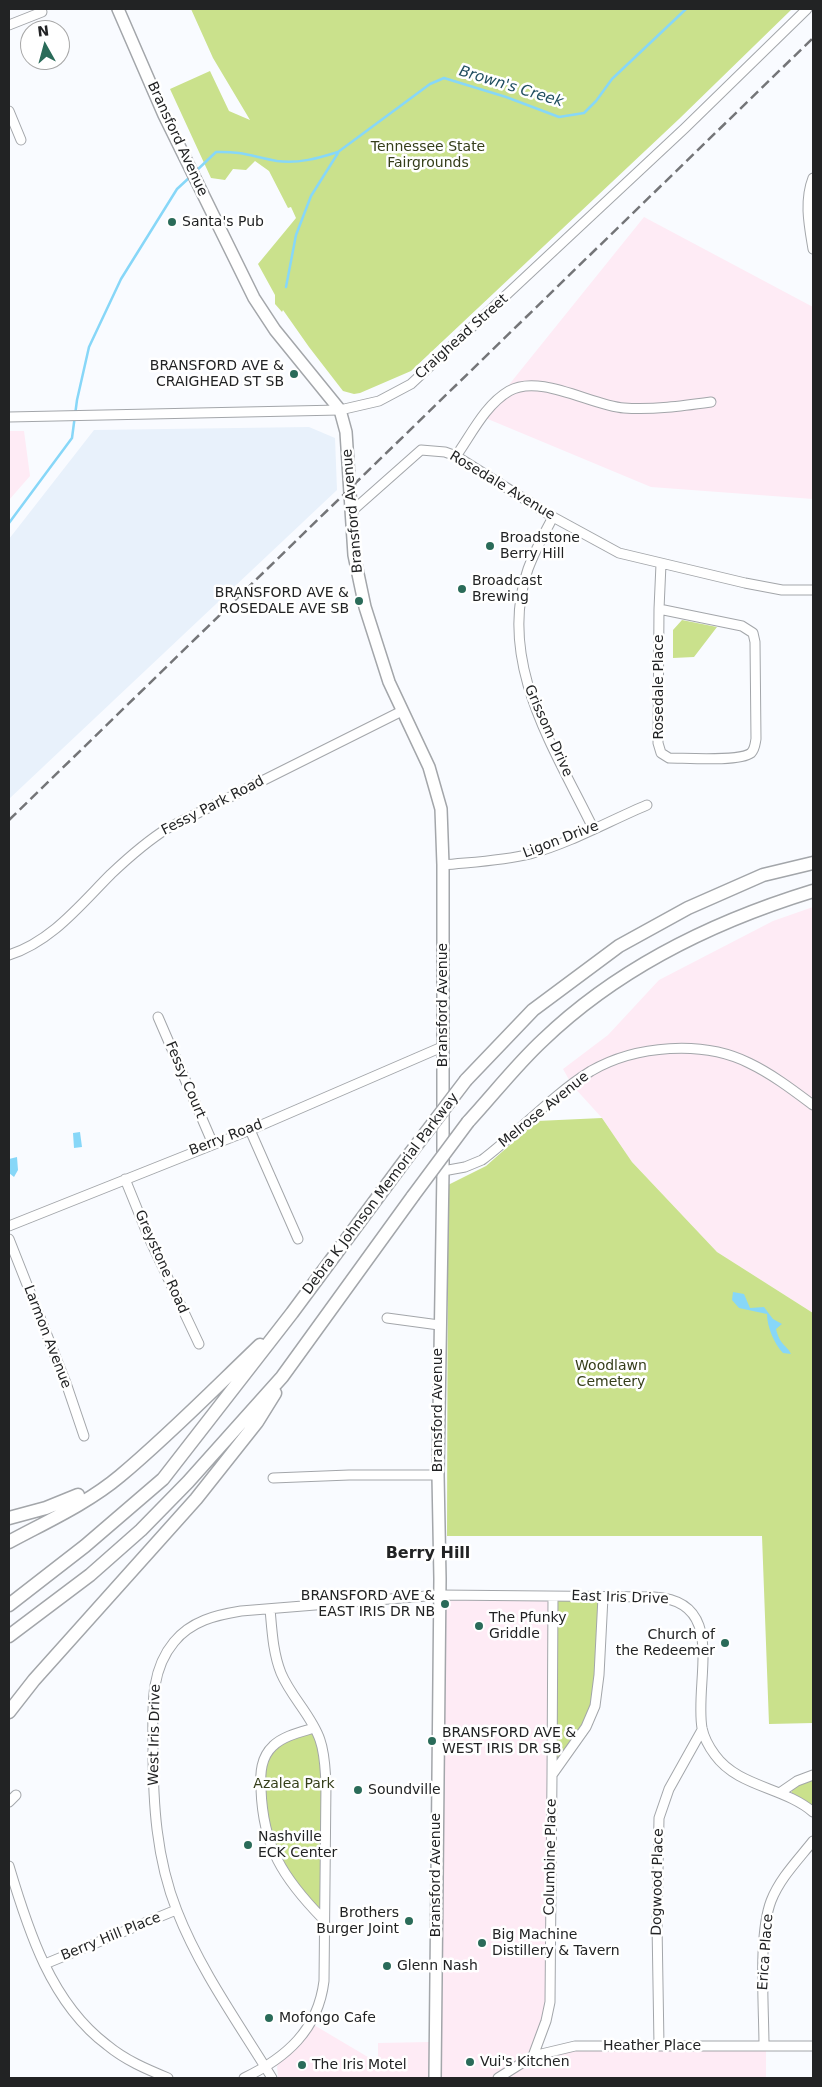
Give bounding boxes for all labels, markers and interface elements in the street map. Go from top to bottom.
north arrow [20,20,70,70]
text: N [37,22,50,40]
water label: Brown's Creek [457,63,565,111]
street label: Bransford Avenue [143,79,211,199]
park label: Tennessee State Fairgrounds [371,139,485,172]
place label: Santa's Pub [182,214,264,230]
marker: Santa's Pub [166,216,178,228]
street label: Craighead Street [412,291,512,383]
place label: BRANSFORD AVE & CRAIGHEAD ST SB [150,358,284,391]
marker: BRANSFORD AVE & CRAIGHEAD ST SB [288,368,300,380]
street label: Bransford Avenue [339,448,367,574]
street label: Rosedale Avenue [446,448,558,524]
place label: Broadstone Berry Hill [500,530,580,562]
marker: Broadstone Berry Hill [484,540,496,552]
place label: Broadcast Brewing [472,573,542,606]
marker: Broadcast Brewing [456,583,468,595]
place label: BRANSFORD AVE & ROSEDALE AVE SB [215,585,349,618]
marker: BRANSFORD AVE & ROSEDALE AVE SB [353,595,365,607]
street label: Rosedale Place [651,634,667,740]
street label: Grissom Drive [520,682,576,780]
street label: Fessy Park Road [159,773,267,839]
street label: Ligon Drive [521,818,601,862]
street label: Bransford Avenue [435,943,451,1067]
street label: Fessy Court [161,1039,209,1121]
street label: Melrose Avenue [496,1069,592,1151]
street label: Debra K Johnson Memorial Parkway [300,1090,462,1298]
street label: Berry Road [187,1116,265,1160]
street label: Greystone Road [131,1208,191,1316]
street label: Larmon Avenue [20,1283,74,1391]
street label: Bransford Avenue [430,1348,446,1472]
park label: Woodlawn Cemetery [575,1358,647,1390]
district label: Berry Hill [386,1544,470,1564]
place label: BRANSFORD AVE & EAST IRIS DR NB [301,1588,435,1620]
street label: East Iris Drive [571,1588,669,1608]
marker: BRANSFORD AVE & EAST IRIS DR NB [439,1598,451,1610]
place label: The Pfunky Griddle [489,1610,566,1642]
marker: The Pfunky Griddle [473,1620,485,1632]
place label: Church of the Redeemer [616,1627,715,1660]
marker: Church of the Redeemer [719,1637,731,1649]
street label: West Iris Drive [146,1684,164,1786]
place label: BRANSFORD AVE & WEST IRIS DR SB [442,1725,576,1758]
marker: BRANSFORD AVE & WEST IRIS DR SB [426,1735,438,1747]
park label: Azalea Park [253,1776,335,1792]
place label: Soundville [368,1782,441,1798]
marker: Soundville [352,1784,364,1796]
street label: Columbine Place [542,1799,560,1915]
street label: Bransford Avenue [428,1813,444,1937]
street label: Dogwood Place [649,1828,667,1936]
place label: Nashville ECK Center [258,1829,337,1861]
marker: Nashville ECK Center [242,1839,254,1851]
place label: Brothers Burger Joint [316,1905,399,1938]
street label: Berry Hill Place [59,1909,163,1965]
street label: Erica Place [755,1913,777,1991]
marker: Brothers Burger Joint [403,1915,415,1927]
place label: Big Machine Distillery & Tavern [492,1927,620,1960]
marker: Big Machine Distillery & Tavern [476,1937,488,1949]
place label: Glenn Nash [397,1958,478,1974]
marker: Glenn Nash [381,1960,393,1972]
place label: Mofongo Cafe [279,2010,376,2026]
marker: Mofongo Cafe [263,2012,275,2024]
street label: Heather Place [603,2038,701,2054]
place label: Vui's Kitchen [480,2054,570,2070]
marker: Vui's Kitchen [464,2056,476,2068]
place label: The Iris Motel [312,2057,407,2073]
marker: The Iris Motel [296,2059,308,2071]

